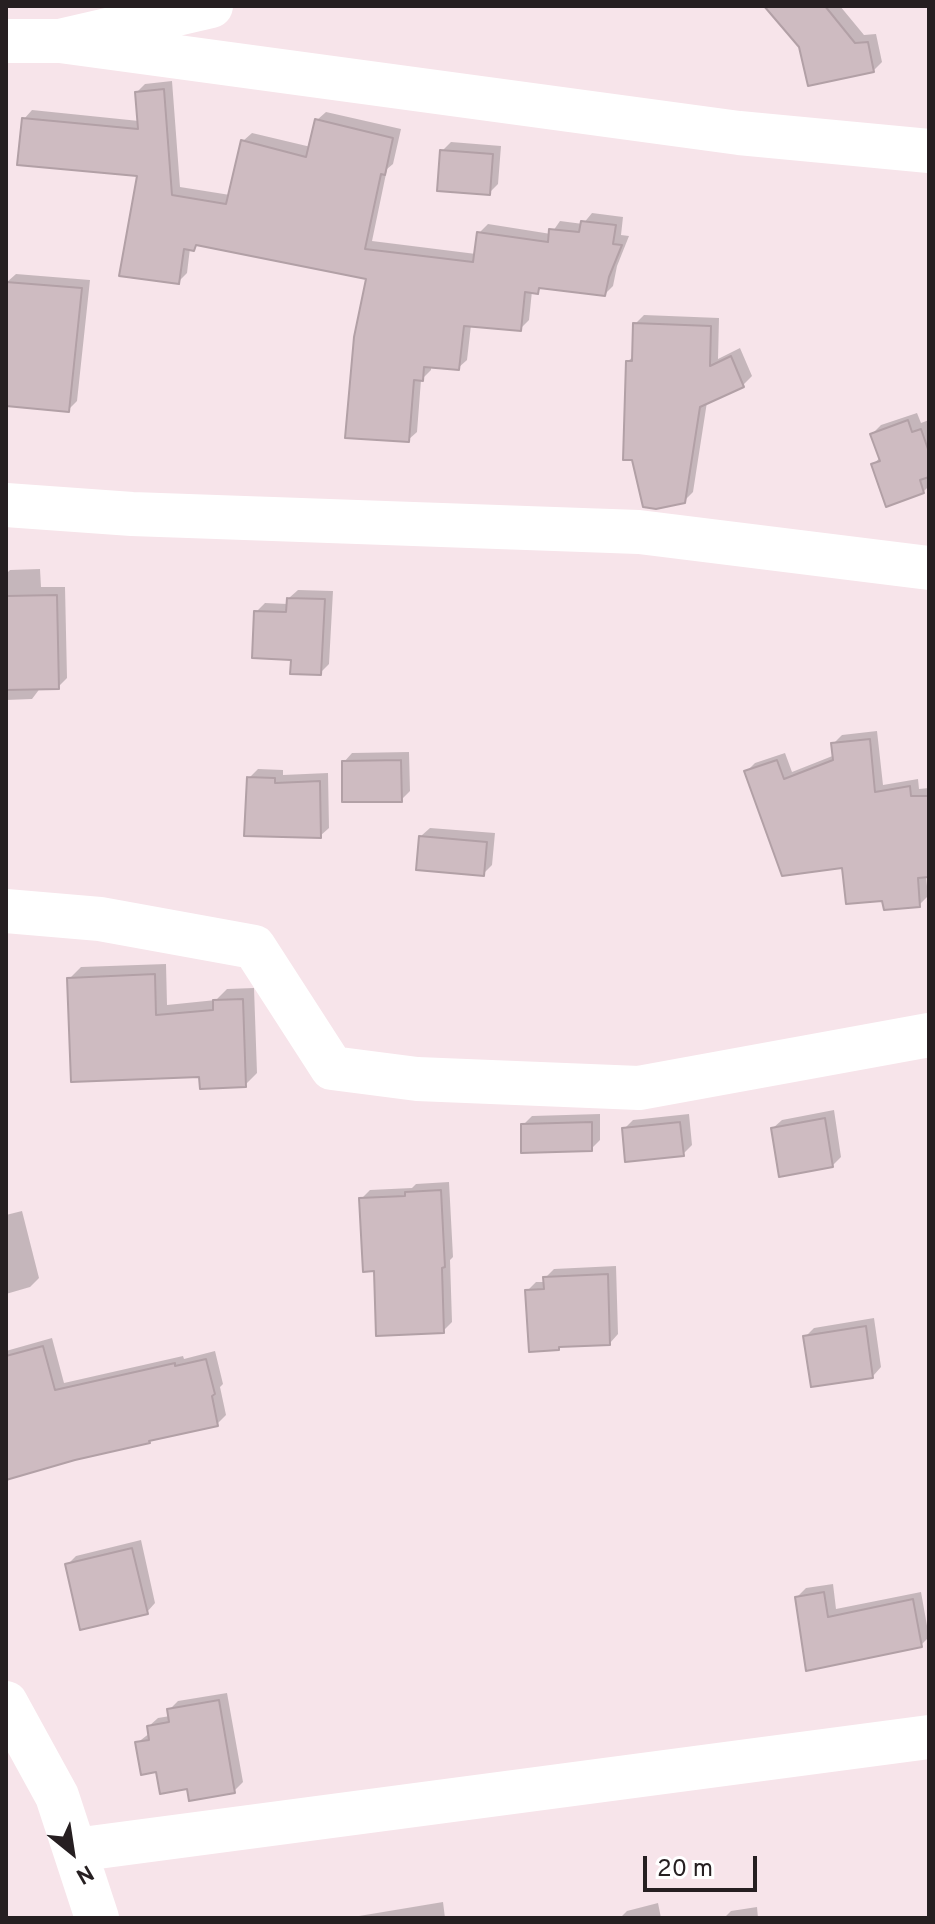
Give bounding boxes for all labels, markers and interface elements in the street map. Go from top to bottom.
north arrow [32,1812,112,1892]
scale bar [647,1840,761,1890]
text: 20 m [657,1855,713,1885]
text: N [71,1858,98,1889]

